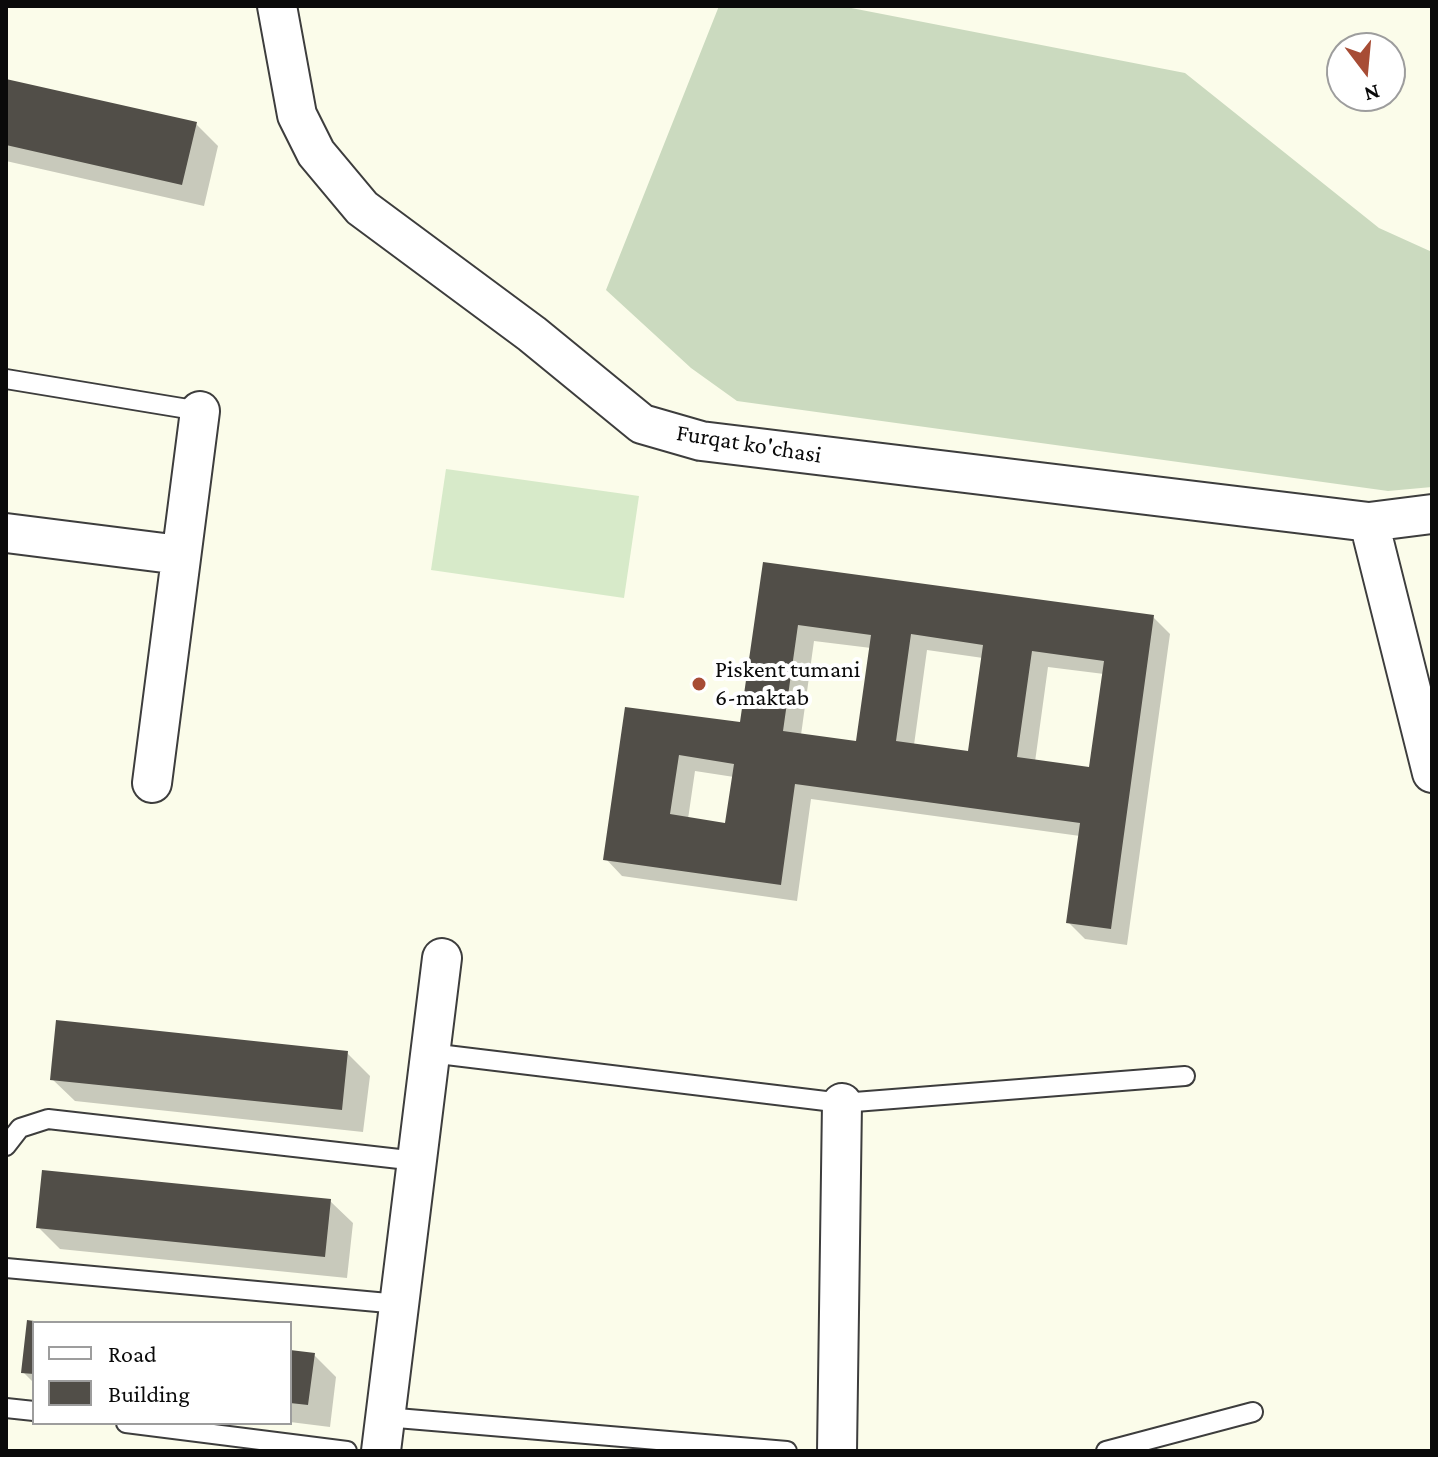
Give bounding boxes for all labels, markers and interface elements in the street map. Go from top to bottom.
north arrow [1326,32,1406,112]
text: N [1362,80,1383,108]
street label: Furqat ko'chasi [675,418,823,470]
place label: Piskent tumani 6-maktab [715,656,860,712]
marker: Piskent tumani 6-maktab [690,675,708,693]
legend [32,1321,292,1425]
text: Road [108,1340,157,1367]
text: Building [108,1380,190,1407]

